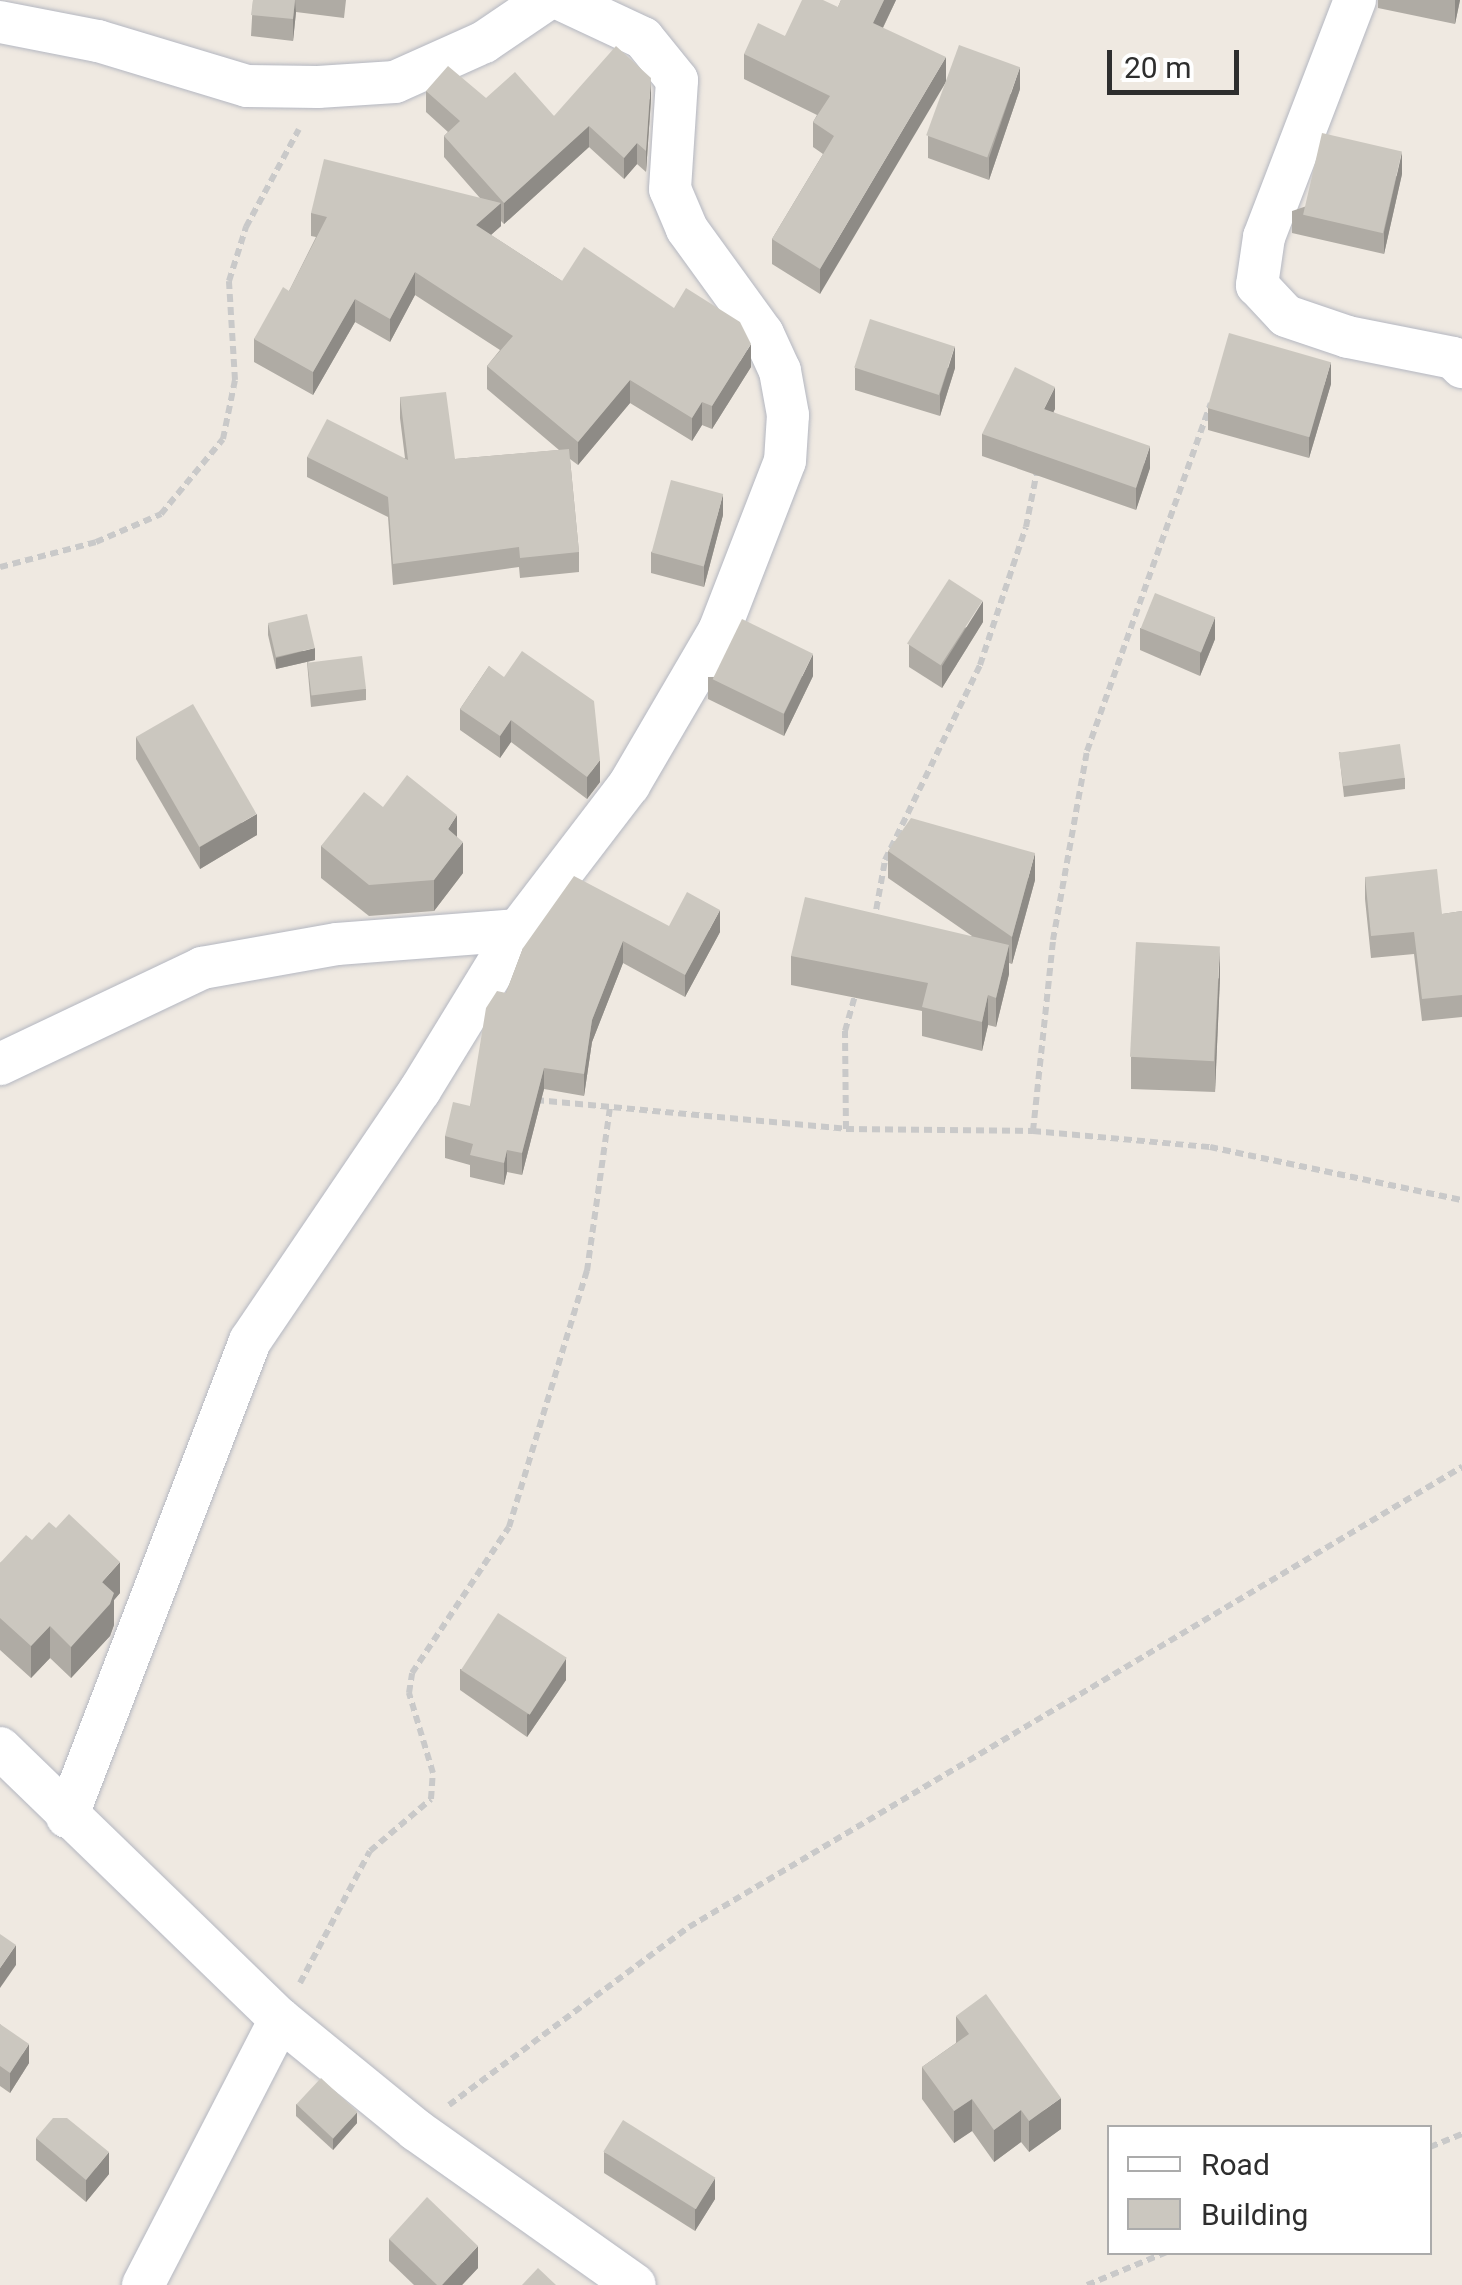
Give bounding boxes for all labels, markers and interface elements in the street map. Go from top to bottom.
scale bar [1112,30,1244,92]
text: 20 m [1124,50,1191,85]
legend [1107,2125,1432,2255]
text: Road [1201,2147,1270,2182]
text: Building [1201,2197,1308,2232]

